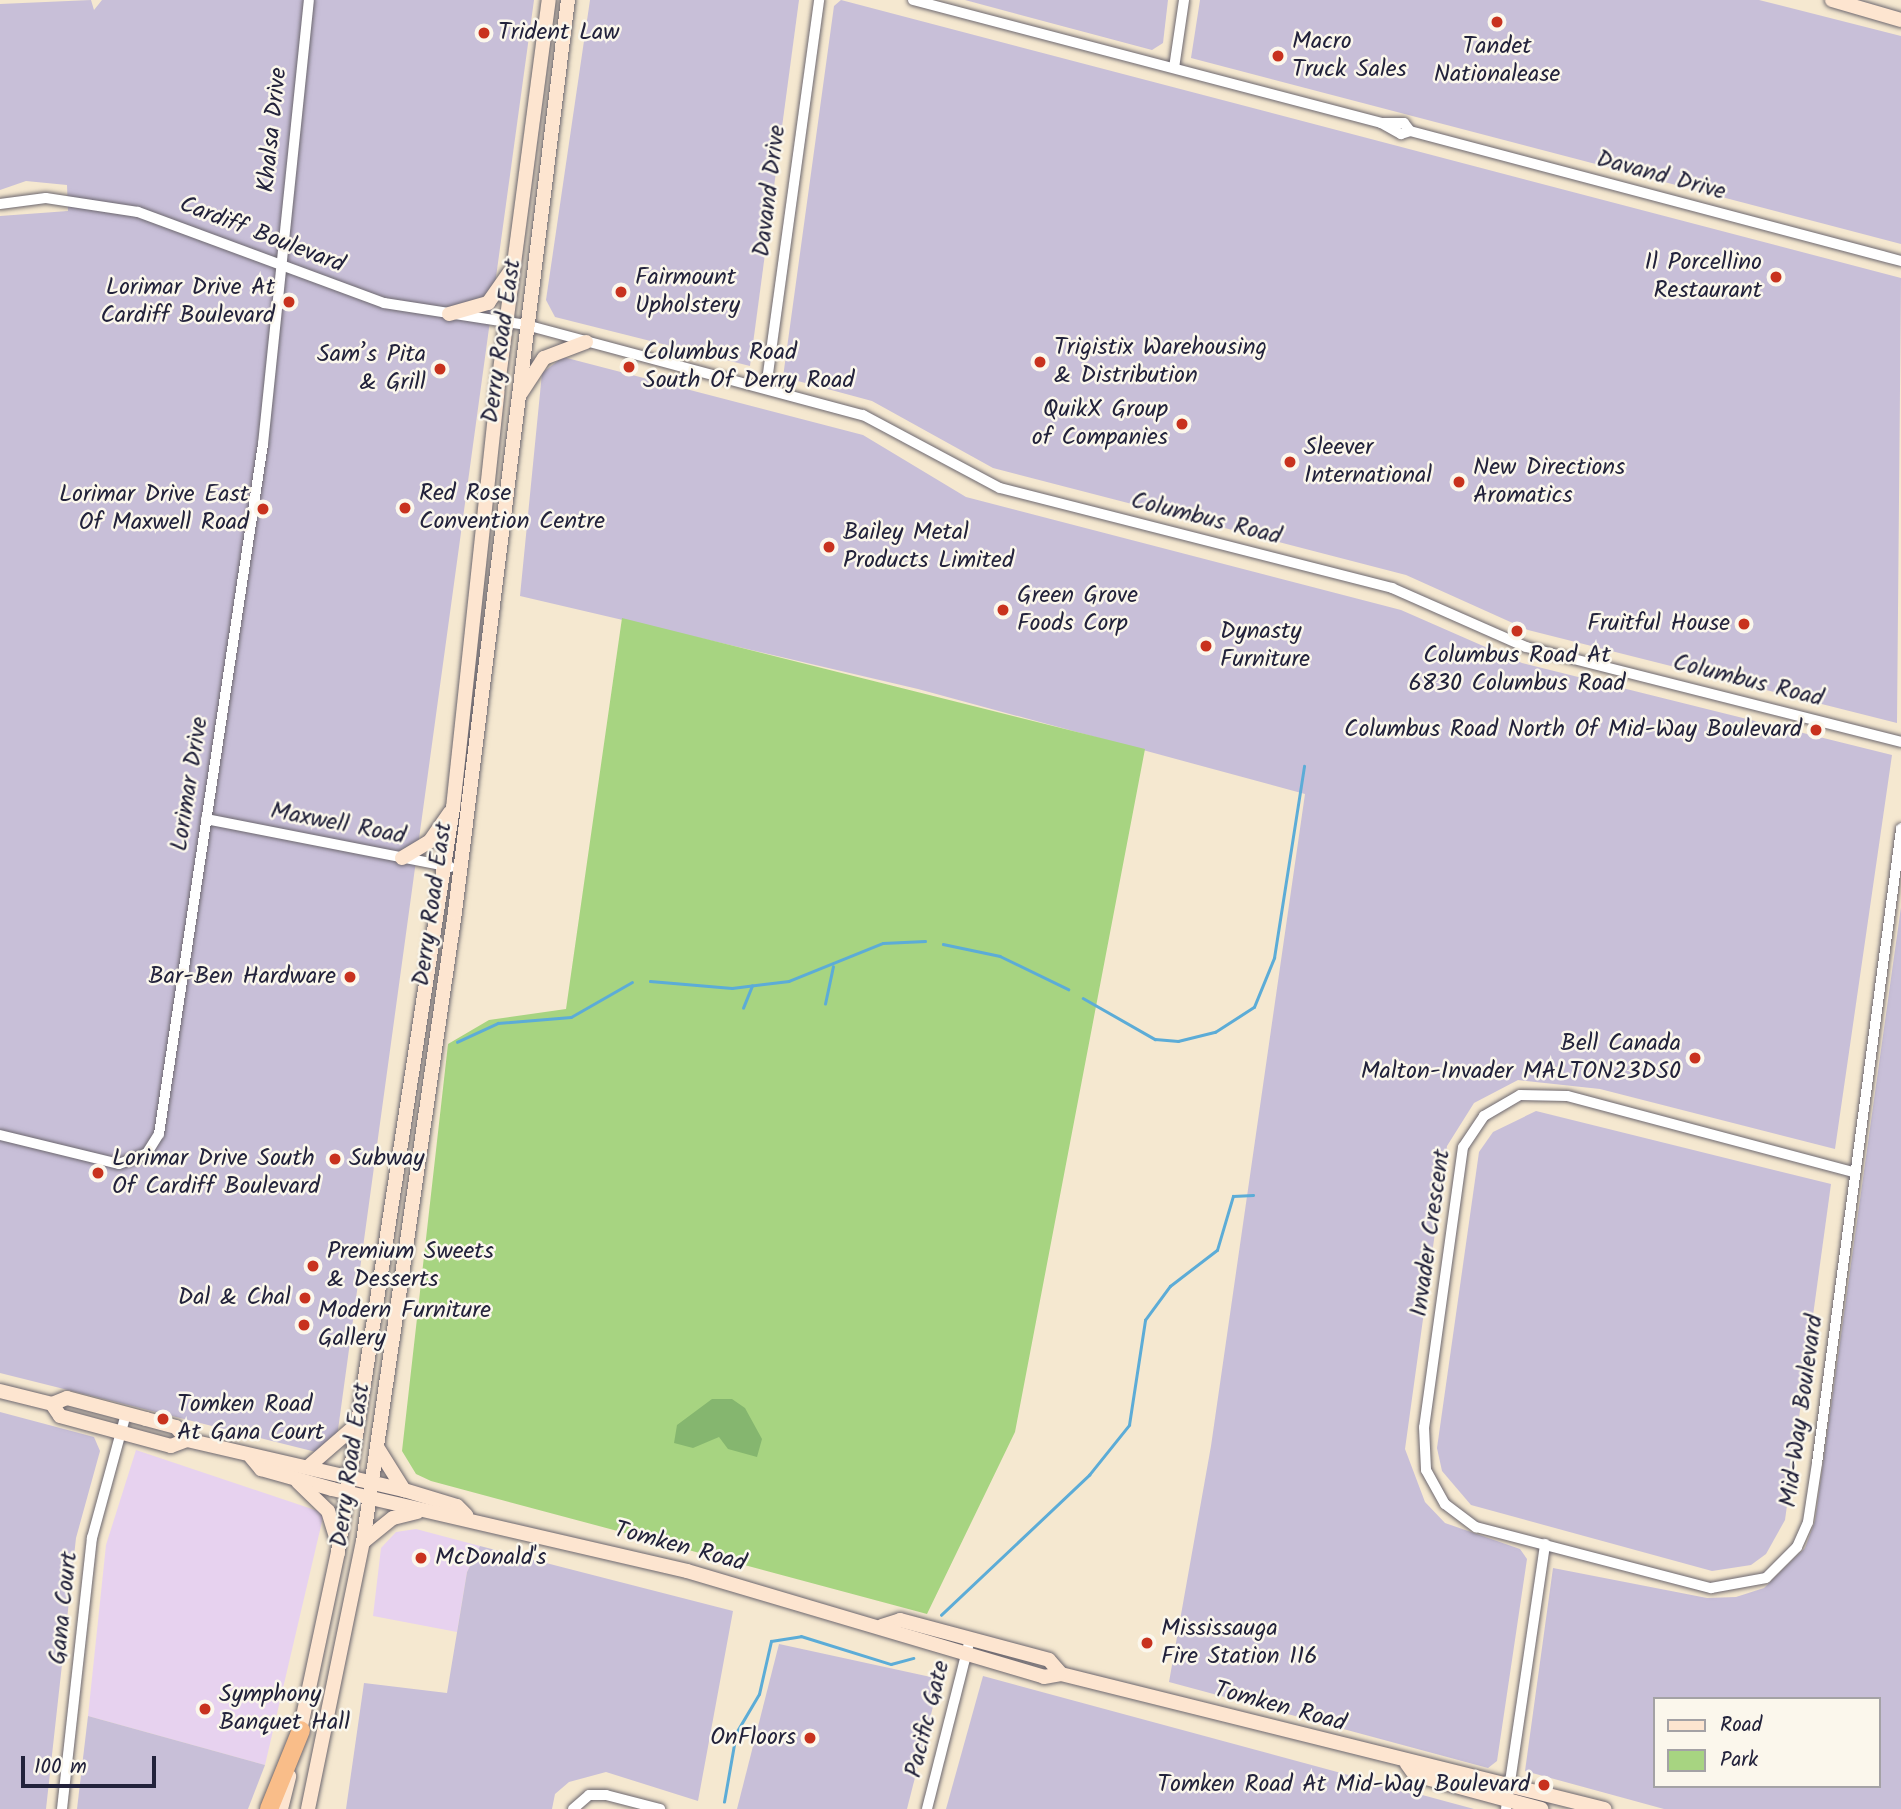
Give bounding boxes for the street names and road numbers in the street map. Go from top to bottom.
street label: Khalsa Drive [252,66,294,194]
street label: Davand Drive [748,123,792,259]
street label: Davand Drive [1593,145,1729,207]
street label: Cardiff Boulevard [175,190,349,280]
street label: Derry Road East [476,257,528,425]
street label: Columbus Road [1128,486,1284,552]
street label: Columbus Road [1670,648,1826,714]
street label: Lorimar Drive [165,715,215,853]
street label: Maxwell Road [268,797,408,851]
street label: Derry Road East [407,820,459,988]
street label: Invader Crescent [1405,1147,1457,1319]
street label: Mid-Way Boulevard [1774,1313,1830,1509]
street label: Derry Road East [325,1381,377,1549]
street label: Tomken Road [611,1516,749,1578]
street label: Gana Court [44,1550,84,1666]
street label: Pacific Gate [900,1657,956,1781]
street label: Tomken Road [1211,1676,1349,1738]

